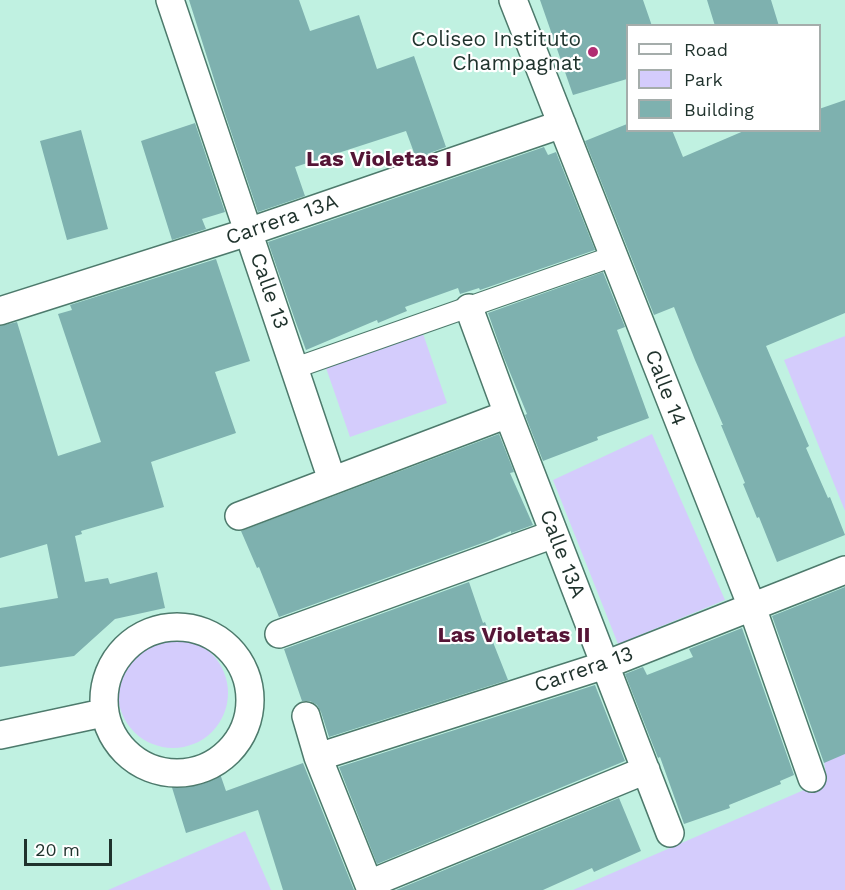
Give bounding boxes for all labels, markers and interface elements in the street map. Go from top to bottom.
legend [626,24,821,132]
place label: Coliseo Instituto Champagnat [411,27,581,77]
text: Road [684,39,728,60]
marker: Coliseo Instituto Champagnat [586,45,600,59]
text: Park [684,69,723,90]
text: Building [684,99,754,120]
district label: Las Violetas I [306,147,452,173]
street label: Carrera 13A [223,189,341,251]
street label: Calle 13 [244,250,294,332]
street label: Calle 14 [639,346,691,430]
street label: Calle 13A [534,506,590,602]
district label: Las Violetas II [438,623,590,649]
street label: Carrera 13 [531,641,637,699]
scale bar [27,827,116,865]
text: 20 m [35,839,80,860]

